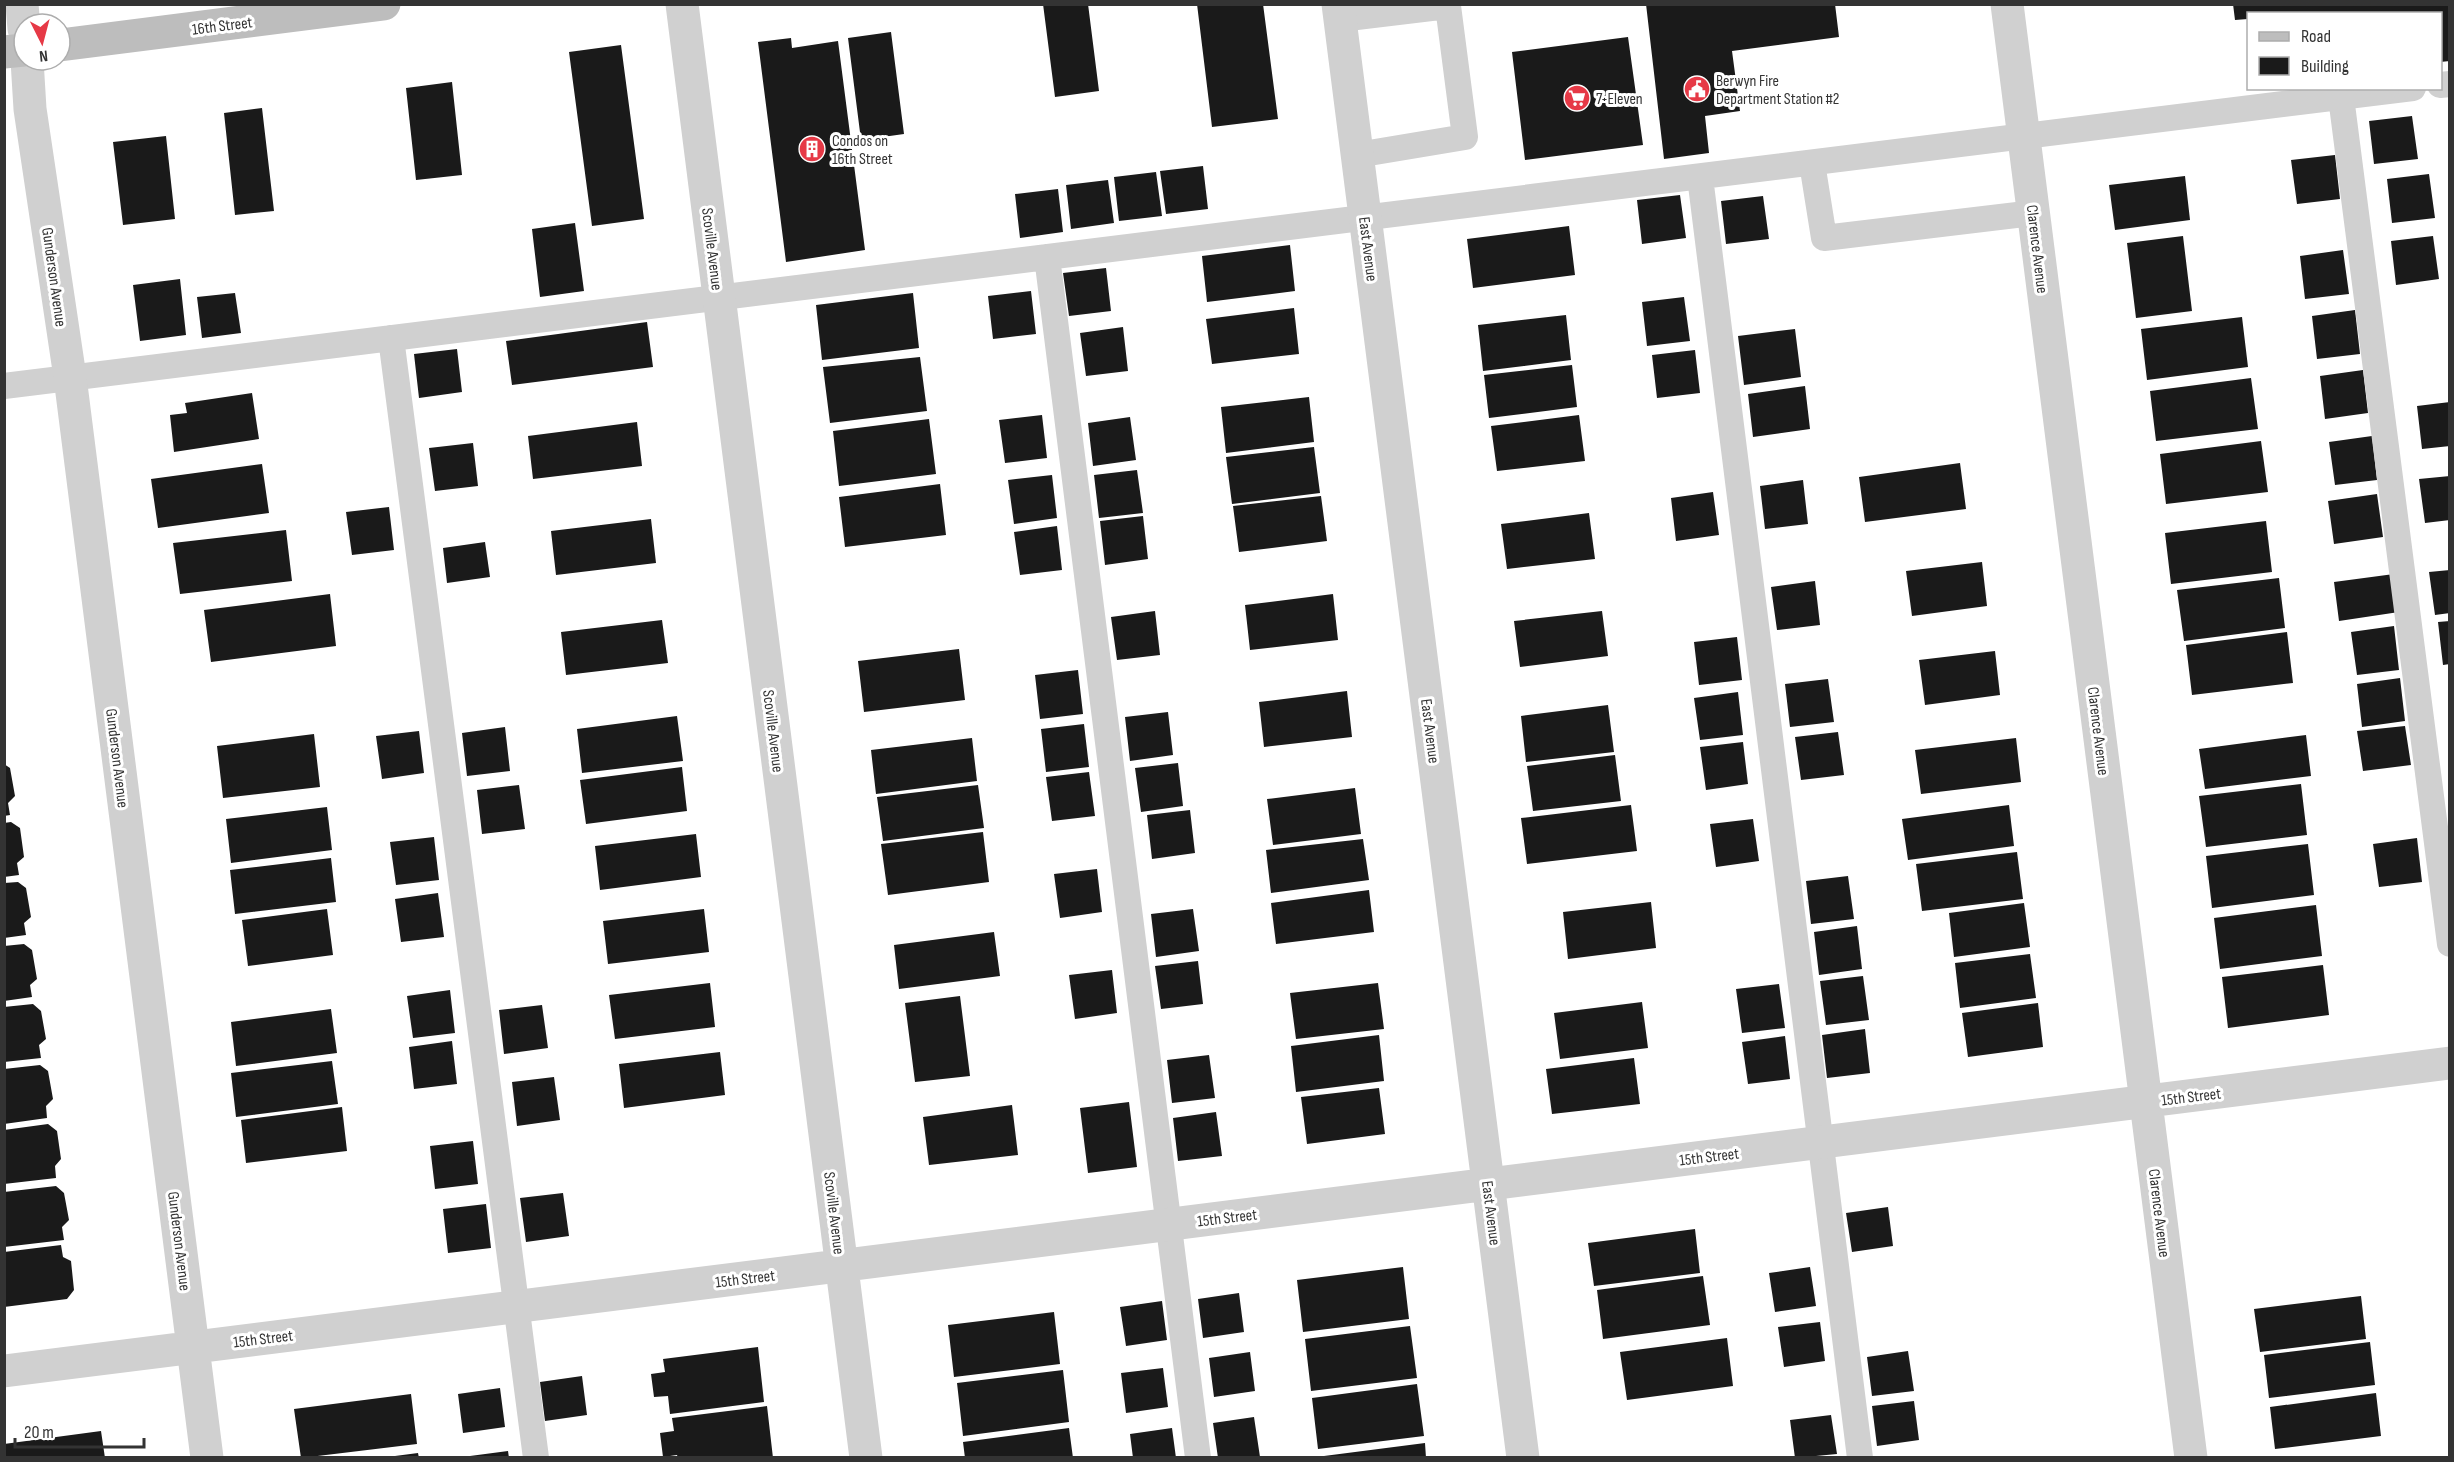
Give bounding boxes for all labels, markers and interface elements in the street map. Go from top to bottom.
north arrow [12,12,72,72]
legend [2247,12,2442,90]
street label: 16th Street [191,13,254,40]
text: Road [2301,26,2331,47]
text: N [38,46,49,65]
text: Building [2301,56,2349,77]
place label: Berwyn Fire Department Station #2 [1716,72,1839,109]
public building icon: Berwyn Fire Department Station #2 [1682,74,1712,104]
supermarket icon: 7-Eleven [1562,83,1592,113]
place label: 7-Eleven [1596,90,1643,109]
place label: Condos on 16th Street [832,132,893,169]
building icon: Condos on 16th Street [797,134,827,164]
street label: Clarence Avenue [2022,204,2051,294]
street label: Scoville Avenue [697,207,726,291]
street label: East Avenue [1354,216,1381,283]
street label: Gunderson Avenue [37,226,70,328]
street label: Clarence Avenue [2083,686,2112,776]
street label: Scoville Avenue [758,689,787,773]
street label: East Avenue [1416,698,1443,765]
street label: Gunderson Avenue [101,707,132,809]
street label: 15th Street [2160,1084,2222,1111]
street label: 15th Street [1678,1144,1740,1171]
street label: Clarence Avenue [2144,1168,2173,1258]
street label: Scoville Avenue [819,1171,848,1255]
street label: East Avenue [1477,1180,1504,1247]
street label: Gunderson Avenue [163,1190,194,1292]
street label: 15th Street [1196,1205,1258,1232]
street label: 15th Street [714,1266,776,1293]
street label: 15th Street [232,1326,294,1353]
scale bar [15,1411,144,1449]
text: 20 m [24,1422,54,1443]

